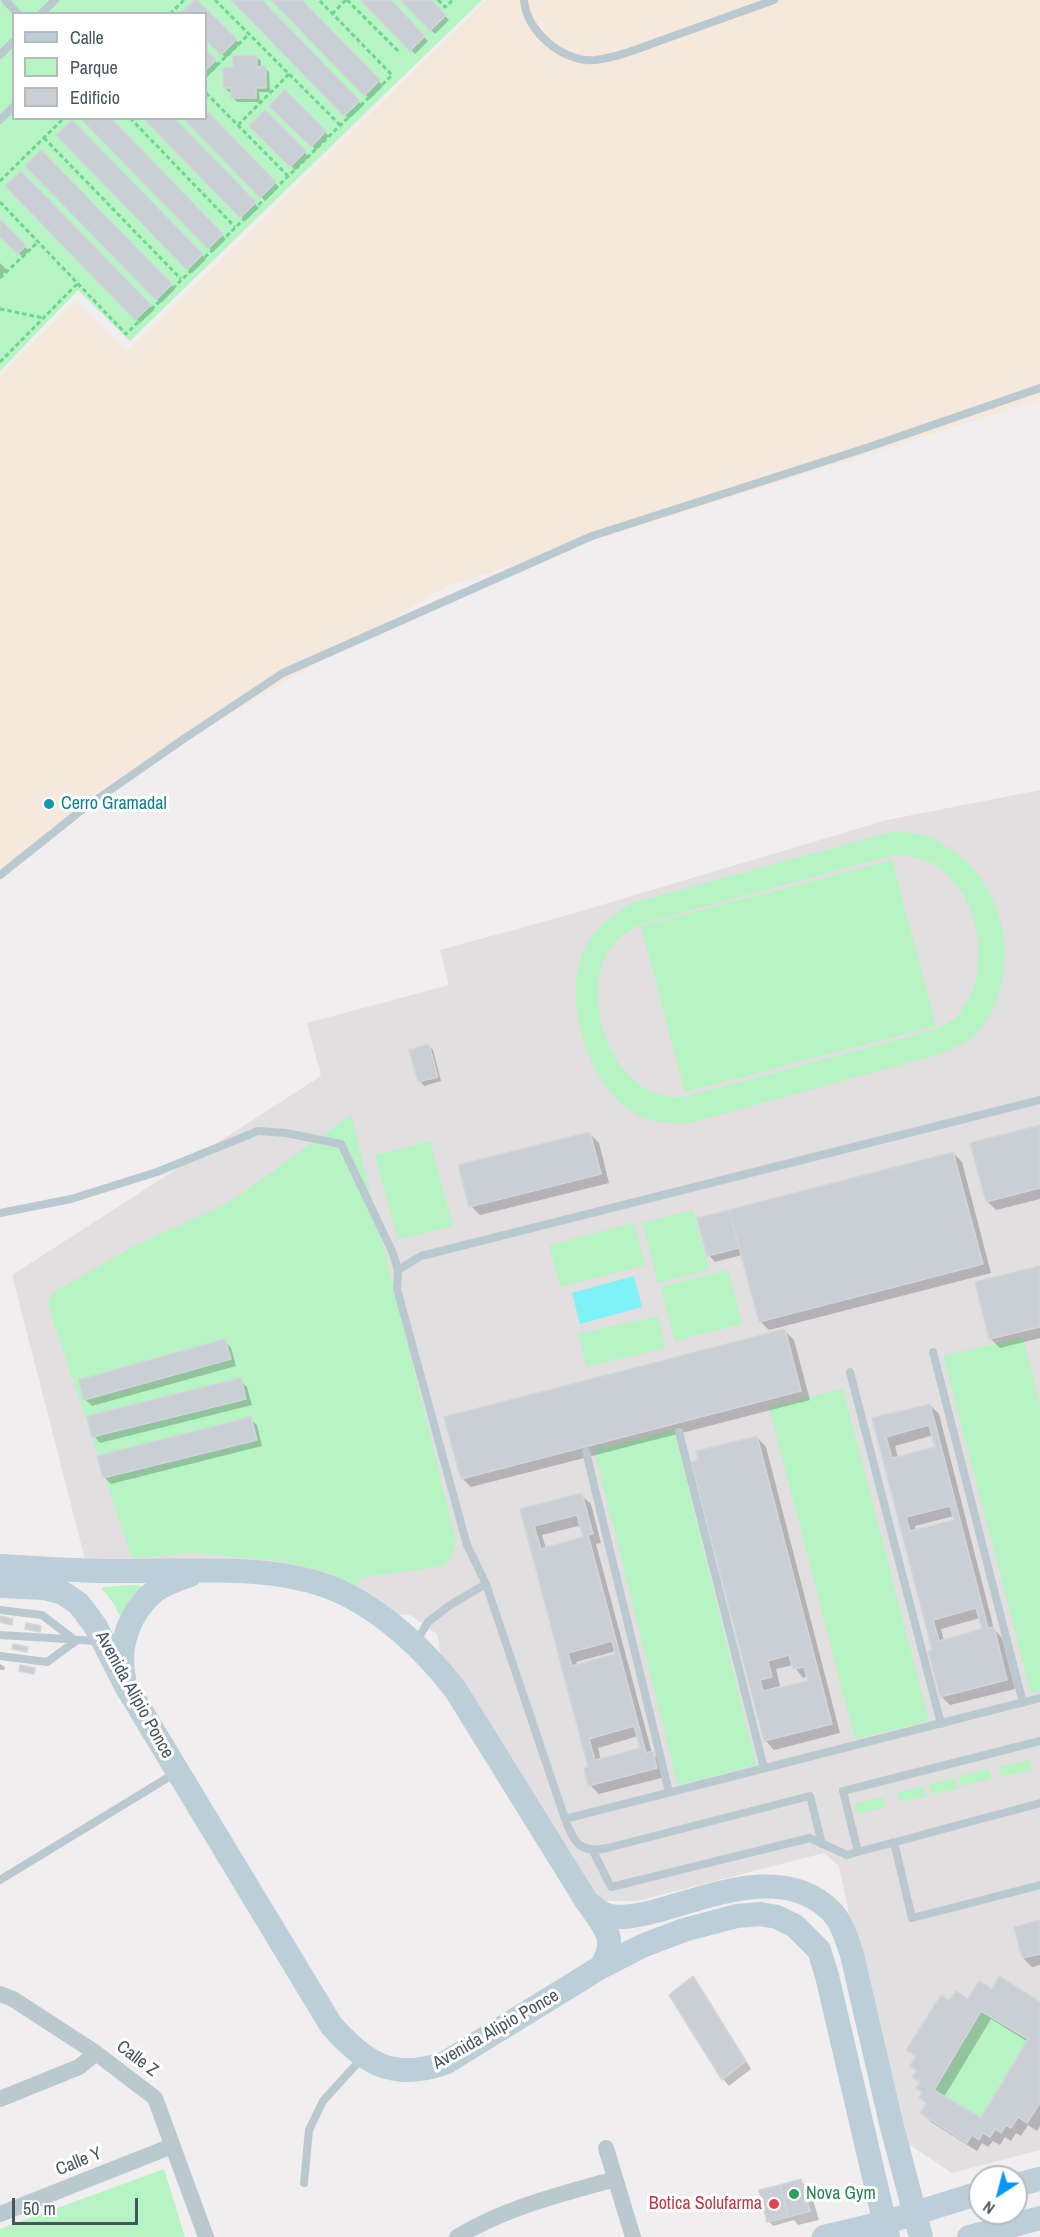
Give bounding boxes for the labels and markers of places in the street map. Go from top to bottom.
place label: Cerro Gramadal [61,793,167,815]
marker: Cerro Gramadal [42,797,56,811]
place label: Nova Gym [806,2183,876,2205]
marker: Nova Gym [787,2187,801,2201]
place label: Botica Solufarma [649,2193,762,2215]
marker: Botica Solufarma [767,2197,781,2211]

